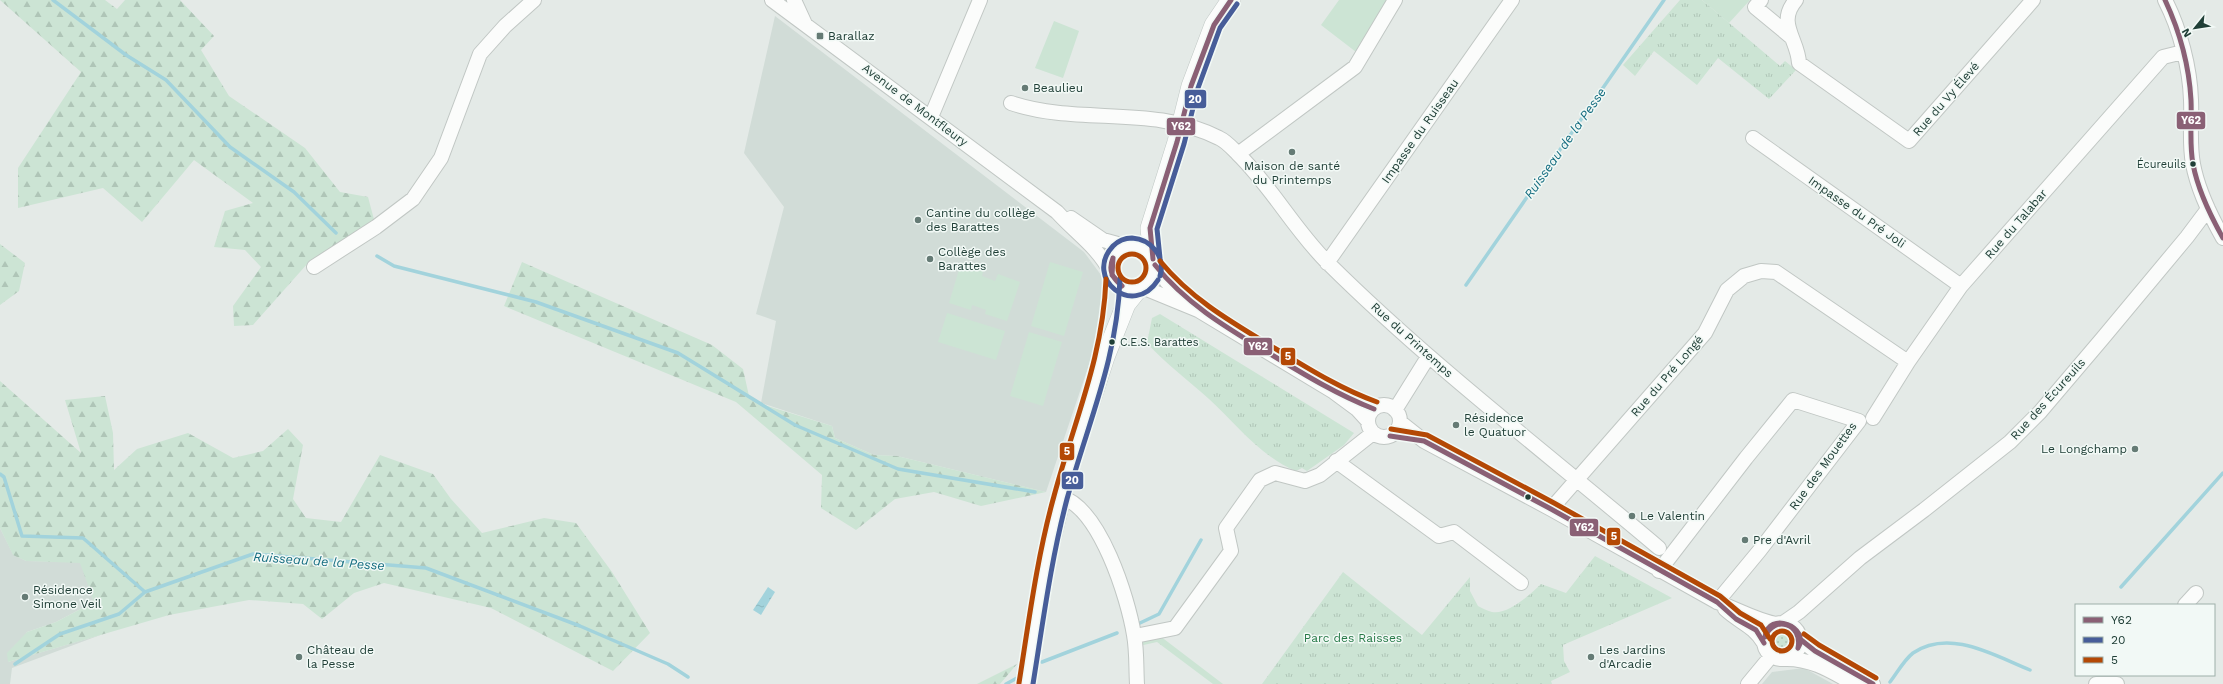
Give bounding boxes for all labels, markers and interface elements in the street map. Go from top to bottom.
north arrow [2175,8,2215,48]
text: N [2179,26,2194,40]
place label: Barallaz [828,29,875,43]
marker: Barallaz [815,31,825,41]
street label: Rue du Vy Élevé [1910,59,1982,139]
street label: Avenue de Montfleury [860,61,971,150]
street label: Impasse du Ruisseau [1379,76,1461,186]
place label: Beaulieu [1033,81,1083,95]
marker: Beaulieu [1020,83,1030,93]
water label: Ruisseau de la Pesse [1521,85,1609,201]
line badge: 20 [1184,89,1207,109]
text: 20 [1188,93,1202,106]
line badge: Y62 [2176,111,2206,130]
text: Y62 [2181,114,2202,127]
line badge: Y62 [1166,117,1196,136]
text: Y62 [1171,120,1192,133]
marker: Maison de santé du Printemps [1287,147,1297,157]
place label: Écureuils [2137,157,2186,171]
place label: Maison de santé du Printemps [1244,159,1340,187]
marker: Écureuils [2188,159,2198,169]
street label: Impasse du Pré Joli [1806,173,1908,251]
street label: Rue du Talabar [1982,186,2050,262]
place label: Cantine du collège des Barattes [926,206,1036,234]
marker: Cantine du collège des Barattes [913,215,923,225]
place label: Collège des Barattes [938,245,1006,273]
marker: Collège des Barattes [925,254,935,264]
street label: Rue du Printemps [1368,300,1456,380]
street label: Rue du Pré Longé [1628,332,1706,420]
place label: C.E.S. Barattes [1120,336,1199,349]
marker: C.E.S. Barattes [1107,337,1117,347]
line badge: Y62 [1243,337,1273,356]
text: Y62 [1248,340,1269,353]
line badge: 5 [1280,347,1296,366]
text: 5 [1285,350,1291,363]
street label: Rue des Écureuils [2008,355,2088,443]
place label: Résidence le Quatuor [1464,411,1526,439]
street label: Rue des Mouettes [1786,419,1860,513]
marker: Résidence le Quatuor [1451,420,1461,430]
line badge: 5 [1059,442,1075,461]
place label: Le Longchamp [2041,442,2127,456]
marker: Le Longchamp [2130,444,2140,454]
text: 5 [1064,445,1070,458]
line badge: 20 [1061,471,1084,490]
text: 20 [1065,474,1079,487]
unlabelled marker [1523,492,1533,502]
place label: Le Valentin [1640,509,1705,523]
marker: Le Valentin [1627,511,1637,521]
line badge: Y62 [1569,518,1599,537]
text: Y62 [1574,521,1595,534]
line badge: 5 [1606,527,1621,546]
text: 5 [1611,530,1617,543]
place label: Pre d'Avril [1753,533,1811,547]
marker: Pre d'Avril [1740,535,1750,545]
water label: Ruisseau de la Pesse [253,549,385,573]
place label: Résidence Simone Veil [33,583,102,611]
marker: Résidence Simone Veil [20,592,30,602]
legend [2075,604,2215,676]
text: Y62 [2111,613,2132,627]
park label: Parc des Raisses [1304,631,1402,645]
text: 20 [2111,633,2125,647]
place label: Château de la Pesse [307,643,374,671]
place label: Les Jardins d'Arcadie [1599,643,1666,671]
marker: Château de la Pesse [294,652,304,662]
marker: Les Jardins d'Arcadie [1586,652,1596,662]
text: 5 [2111,653,2118,667]

